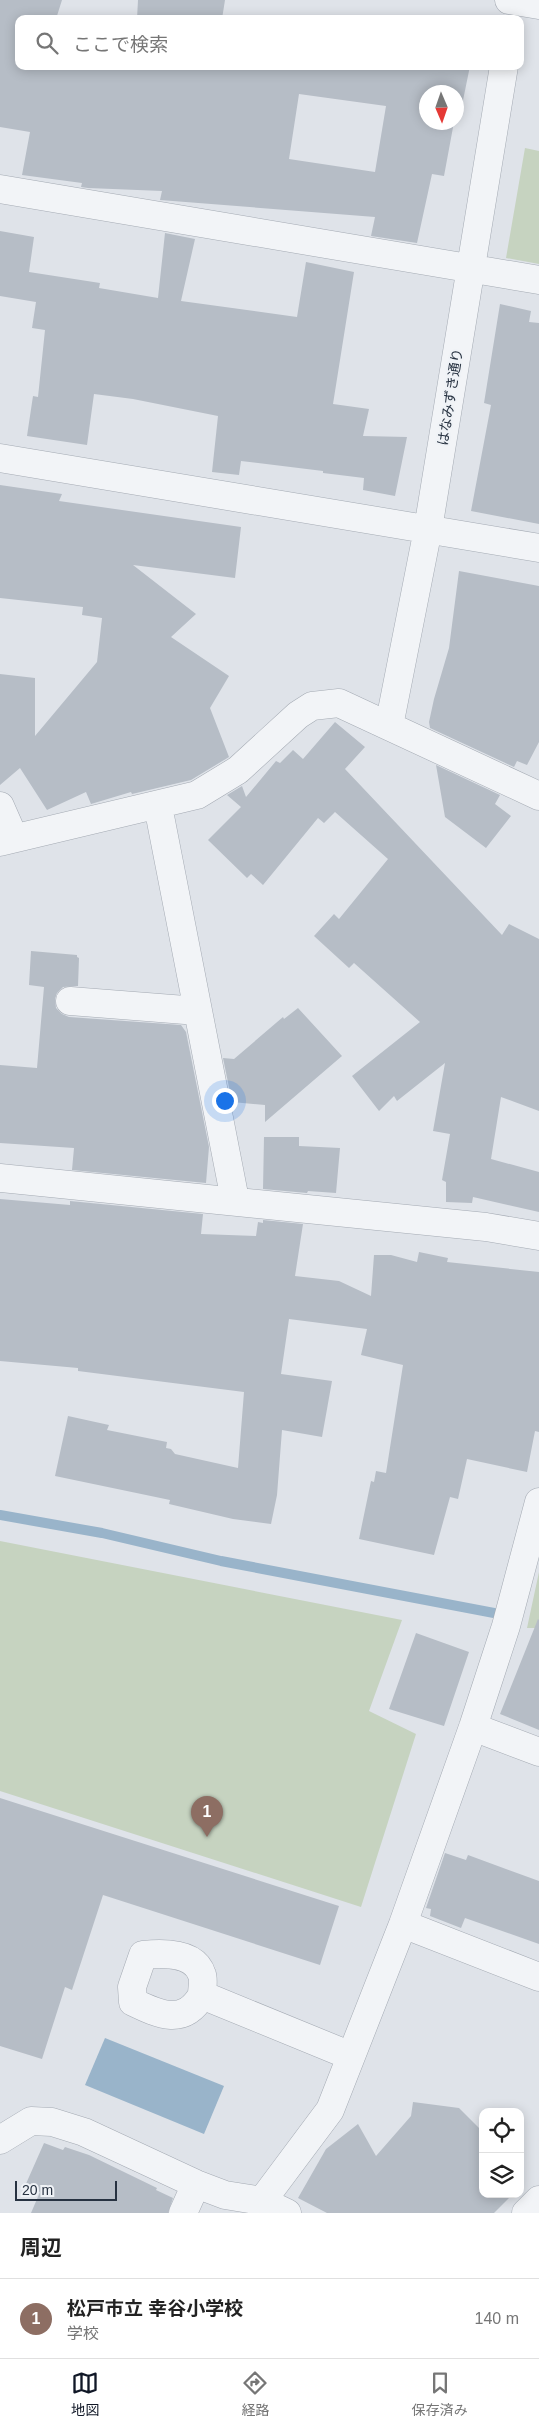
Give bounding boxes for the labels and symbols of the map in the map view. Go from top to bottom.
north arrow [419,85,464,130]
street label: はなみずき通り [434,347,466,447]
your location [212,1088,238,1114]
pin: 1 [191,1796,223,1837]
scale bar [15,2178,118,2201]

